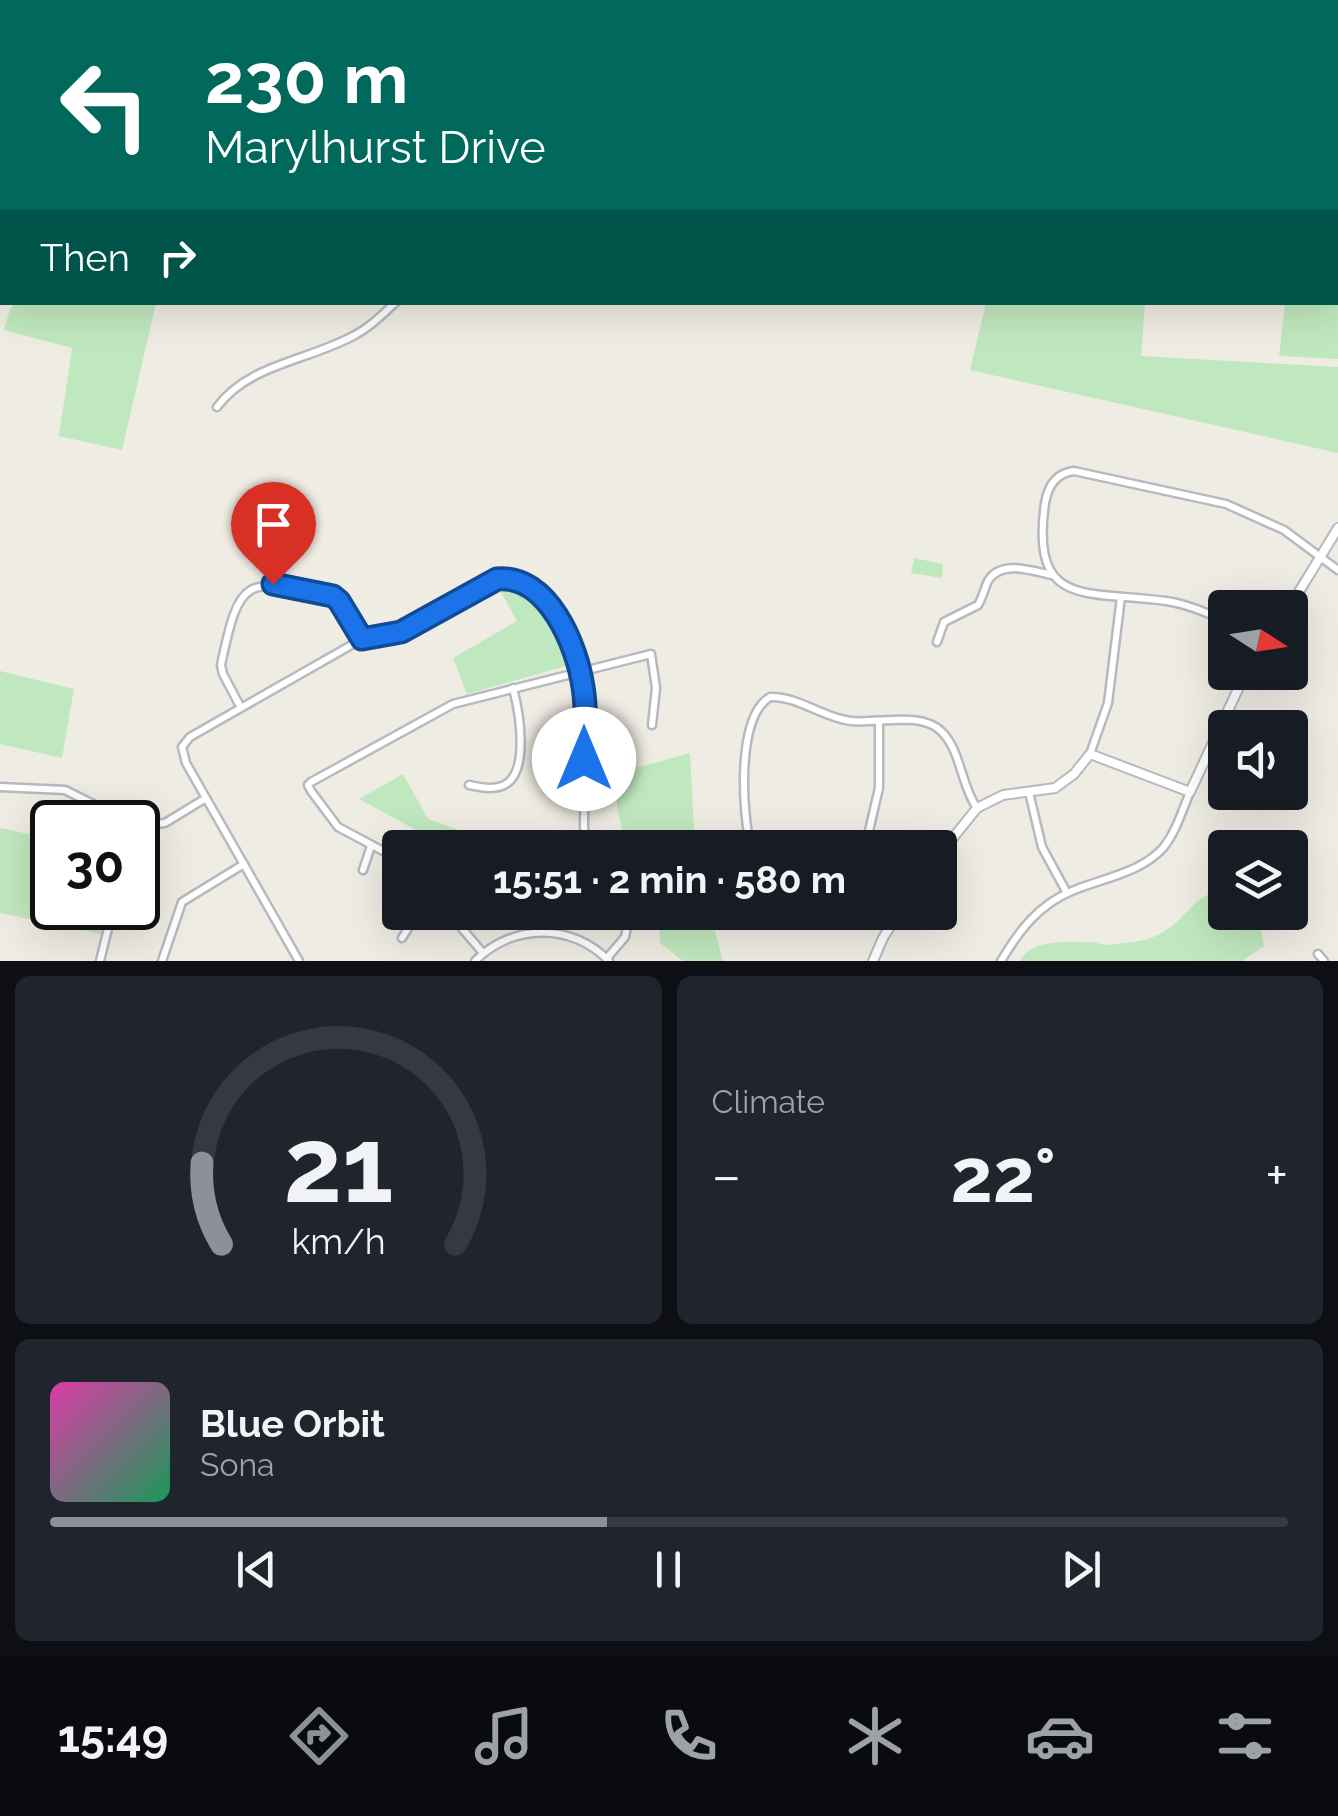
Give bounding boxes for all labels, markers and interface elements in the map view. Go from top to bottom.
text: 230 m [205,37,409,119]
icon: left [40,40,170,170]
text: Marylhurst Drive [205,121,546,174]
icon: right [150,230,205,285]
text: Then [40,235,130,280]
pin [231,482,316,585]
icon: arrive [246,497,301,552]
north arrow [1208,590,1308,690]
map controls [1208,590,1308,930]
position arrow [532,707,636,811]
button: sound [1208,710,1308,810]
speed limit sign: 30 [30,800,160,930]
button: layers [1208,830,1308,930]
text: 15:51 · 2 min · 580 m [493,857,846,902]
text: Climate [712,1083,825,1120]
text: 21 [283,1104,393,1226]
text: 22° [950,1131,1056,1220]
text: − [712,1143,741,1208]
text: + [1265,1143,1288,1208]
text: km/h [291,1220,385,1262]
text: Blue Orbit [200,1401,385,1446]
text: Sona [200,1446,275,1483]
icon: previous [229,1542,284,1597]
icon: pause [641,1542,696,1597]
icon: next [1054,1542,1109,1597]
icon: directions [284,1701,354,1771]
icon: music [469,1701,539,1771]
icon: phone [654,1701,724,1771]
icon: climate [840,1701,910,1771]
icon: car [1025,1701,1095,1771]
icon: filters [1210,1701,1280,1771]
text: 15:49 [58,1710,168,1763]

